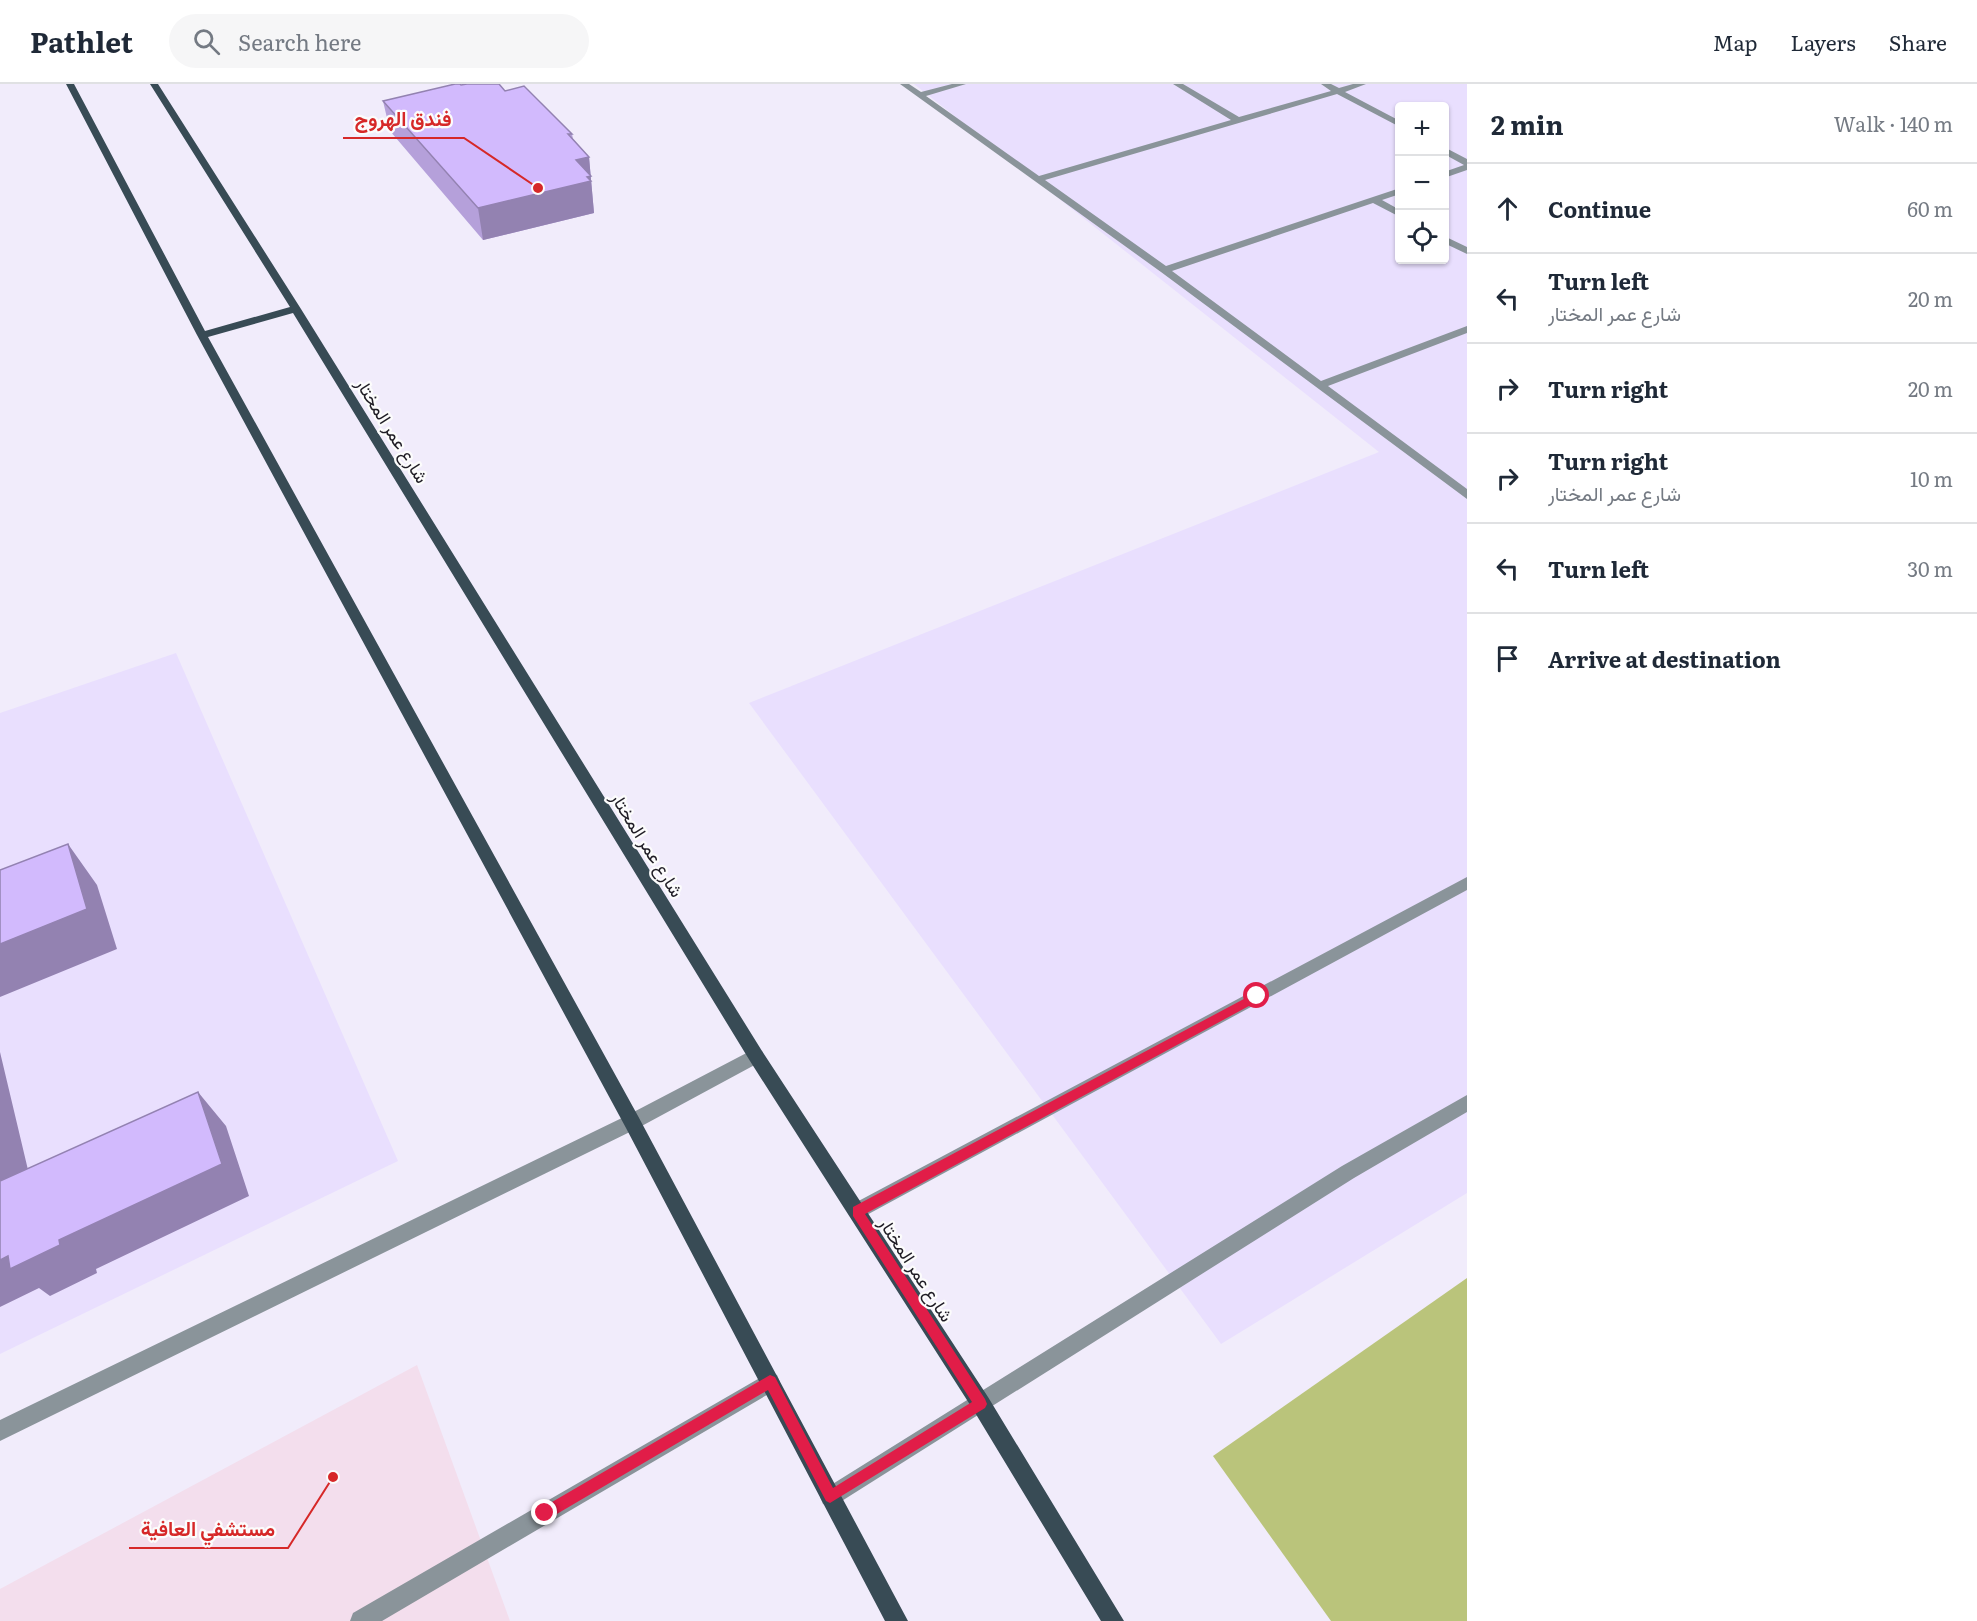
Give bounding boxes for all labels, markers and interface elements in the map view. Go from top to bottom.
search box [169,14,589,68]
text: Pathlet [30,20,133,62]
icon: search [190,25,223,58]
text: Search here [238,25,361,58]
text: Map [1713,26,1758,57]
text: Layers [1791,26,1856,57]
text: Share [1889,26,1947,57]
callout: فندق الهروج [343,100,464,138]
text: فندق الهروج [354,102,452,133]
map controls [1395,102,1449,264]
button: + [1395,102,1449,156]
text: 2 min [1491,104,1564,143]
text: Walk · 140 m [1834,108,1953,138]
button: − [1395,156,1449,210]
icon: ahead [1491,192,1524,225]
text: Continue [1548,192,1651,225]
text: 60 m [1907,193,1953,223]
button: locate [1395,210,1449,264]
text: Turn left [1548,264,1649,297]
icon: left [1491,282,1524,315]
text: 20 m [1908,283,1953,313]
text: شارع عمر المختار [1548,297,1681,327]
street label: شارع عمر المختار [349,371,436,488]
icon: right [1491,372,1524,405]
text: Turn right [1548,372,1668,405]
text: 20 m [1908,373,1953,403]
text: Turn right [1548,444,1668,477]
icon: right [1491,462,1524,495]
text: 10 m [1910,463,1953,493]
text: شارع عمر المختار [1548,477,1681,507]
icon: left [1491,552,1524,585]
text: Turn left [1548,552,1649,585]
text: 30 m [1907,553,1953,583]
icon: arrive [1491,642,1524,675]
text: Arrive at destination [1548,642,1781,675]
street label: شارع عمر المختار [604,785,691,902]
route start [1243,982,1269,1008]
street label: شارع عمر المختار [873,1211,961,1327]
route end [531,1499,557,1525]
callout: مستشفي العافية [129,1510,288,1548]
text: مستشفي العافية [141,1512,275,1546]

